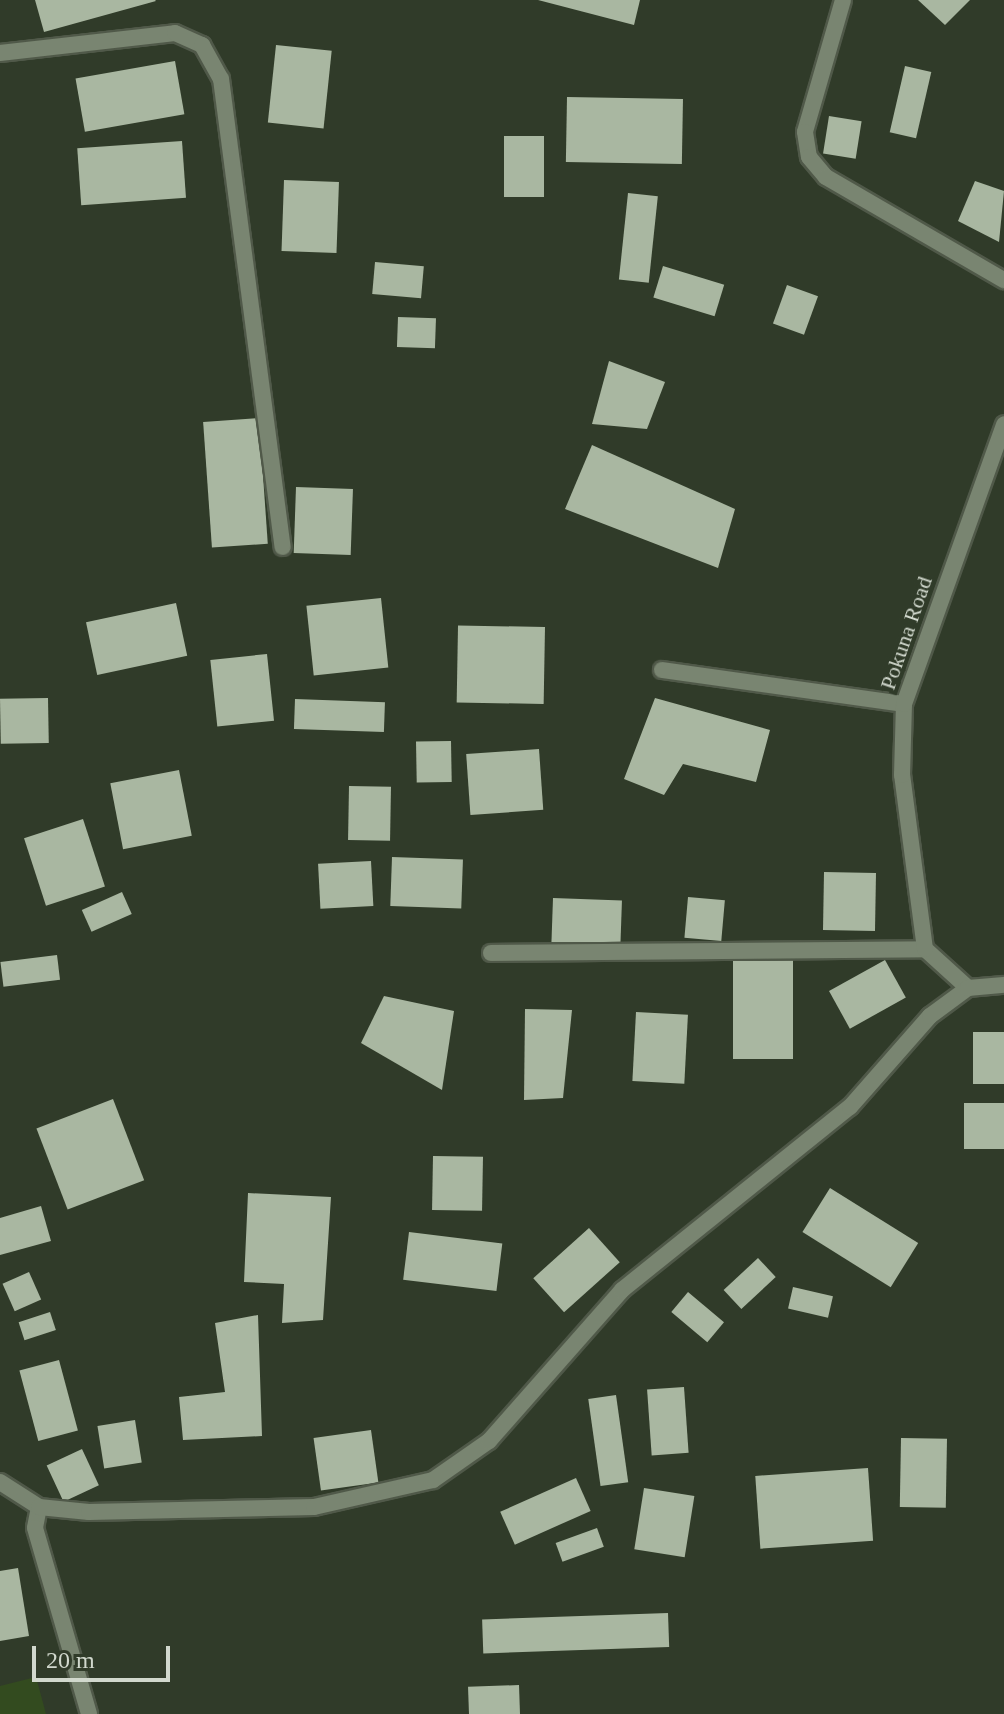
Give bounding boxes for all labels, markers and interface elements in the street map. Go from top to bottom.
street label: Pokuna Road [874,573,938,693]
scale bar [36,1630,174,1680]
text: 20 m [46,1647,95,1673]

